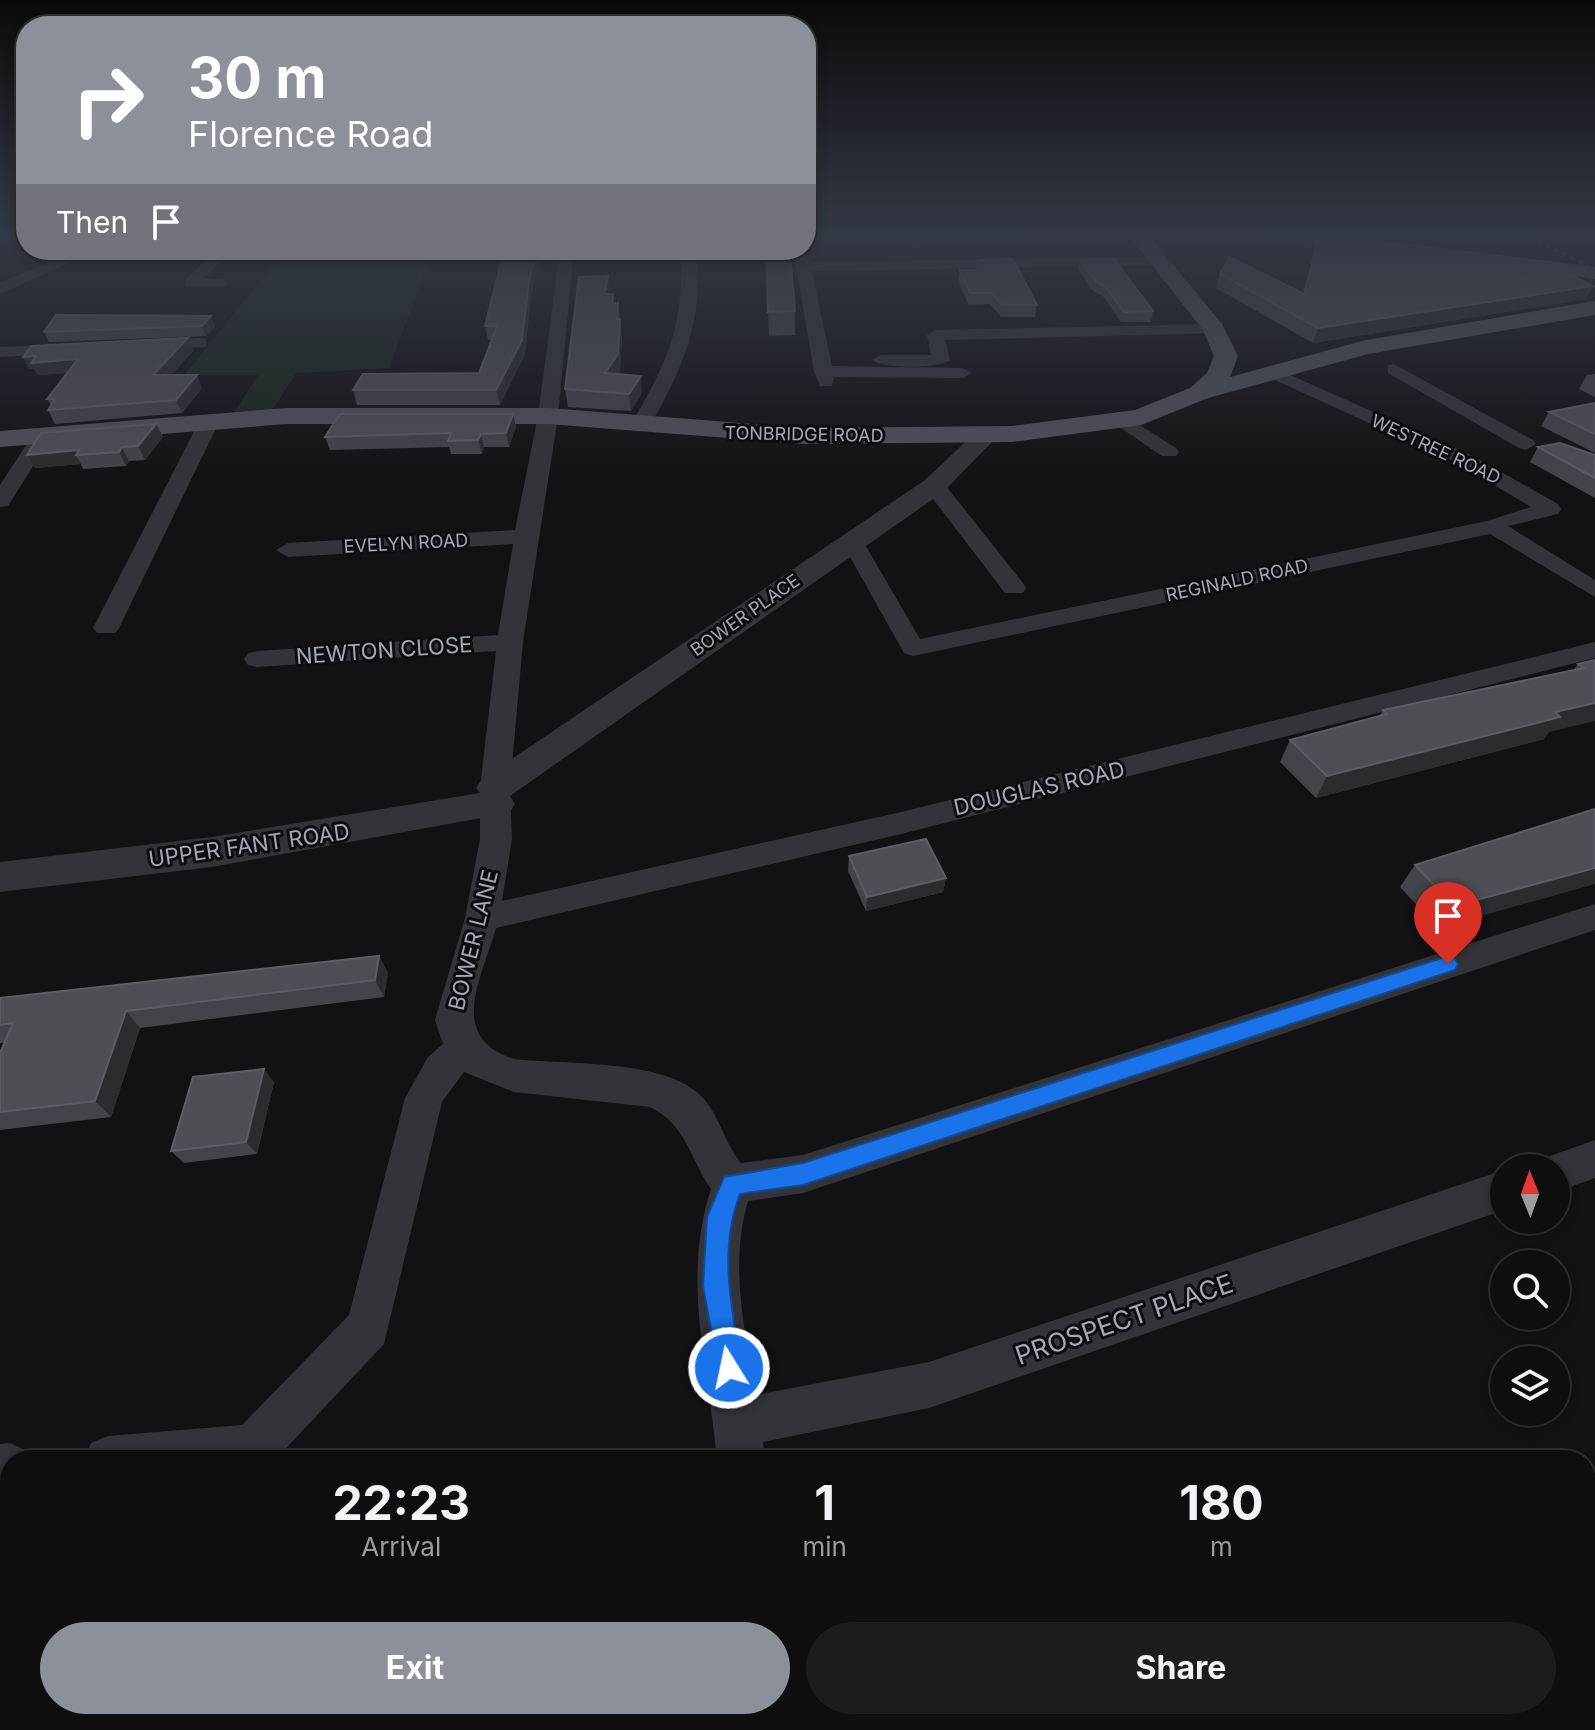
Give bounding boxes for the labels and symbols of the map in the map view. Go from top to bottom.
street label: WESTREE ROAD [1368,410,1504,488]
street label: TONBRIDGE ROAD [724,422,884,446]
street label: EVELYN ROAD [343,529,469,557]
street label: REGINALD ROAD [1164,555,1310,605]
street label: BOWER PLACE [686,570,804,660]
street label: NEWTON CLOSE [295,631,473,669]
street label: DOUGLAS ROAD [951,756,1127,820]
street label: UPPER FANT ROAD [147,818,351,872]
street label: BOWER LANE [443,867,503,1013]
pin [1414,882,1482,964]
north arrow [1490,1154,1570,1234]
street label: PROSPECT PLACE [1011,1267,1237,1371]
position arrow [687,1326,771,1410]

